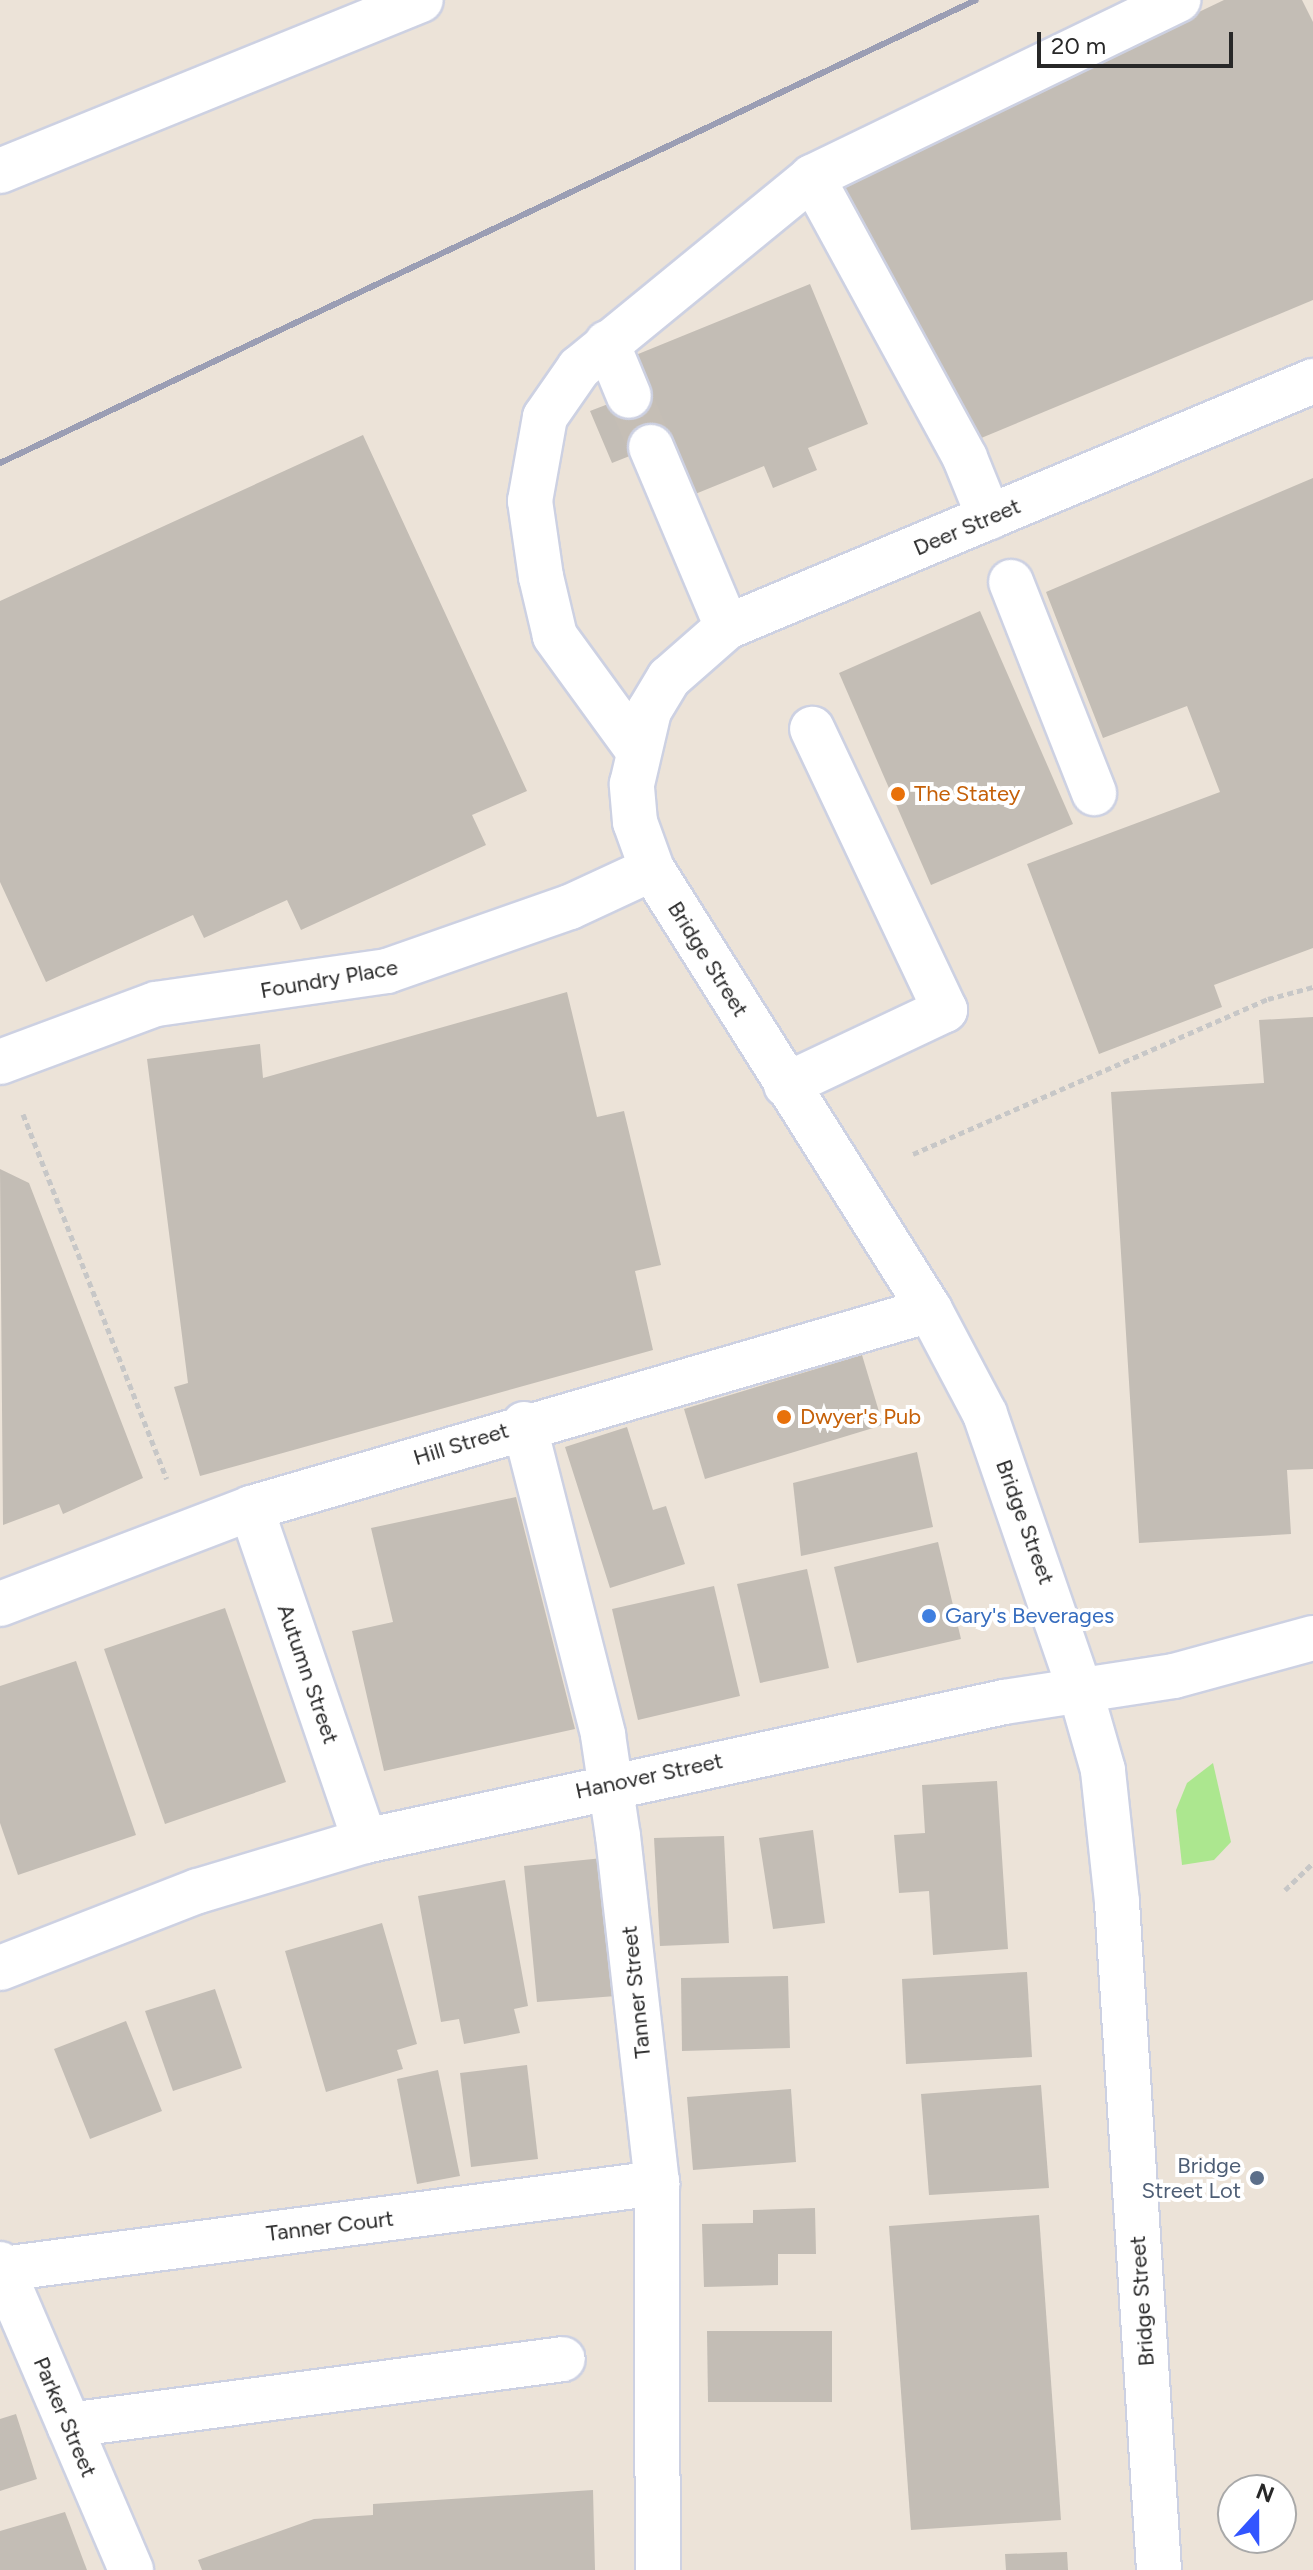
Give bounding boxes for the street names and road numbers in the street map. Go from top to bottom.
street label: Deer Street [910,493,1024,561]
street label: Bridge Street [662,897,754,1021]
street label: Foundry Place [258,954,400,1004]
street label: Hill Street [410,1417,512,1471]
street label: Bridge Street [990,1456,1060,1588]
street label: Autumn Street [272,1601,344,1747]
street label: Hanover Street [573,1747,725,1805]
street label: Tanner Street [616,1924,656,2060]
street label: Tanner Court [265,2205,395,2247]
street label: Bridge Street [1124,2235,1160,2367]
street label: Parker Street [28,2353,102,2481]

